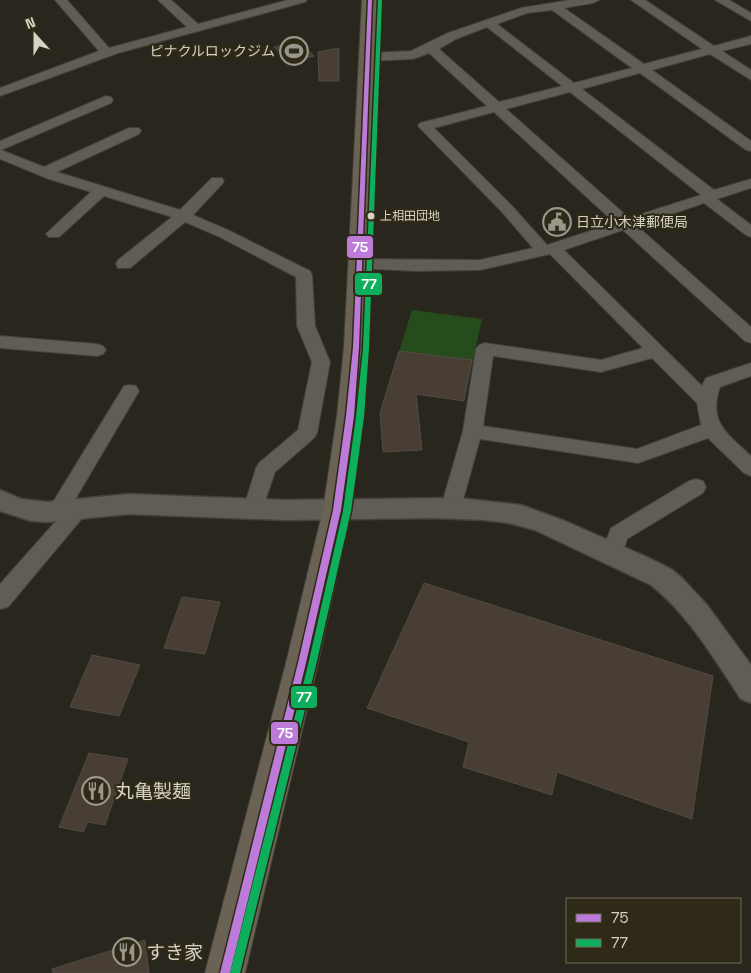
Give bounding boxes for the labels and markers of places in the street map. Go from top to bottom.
sports icon: ピナクルロックジム [279,36,309,66]
place label: ピナクルロックジム [149,42,275,60]
public building icon: 日立小木津郵便局 [542,207,572,237]
place label: 上相田団地 [380,208,440,224]
marker: 上相田団地 [366,211,376,221]
place label: 日立小木津郵便局 [576,213,688,231]
restaurant icon: 丸亀製麺 [81,776,111,806]
place label: 丸亀製麺 [115,779,191,804]
restaurant icon: すき家 [112,937,142,967]
place label: すき家 [146,940,203,965]

